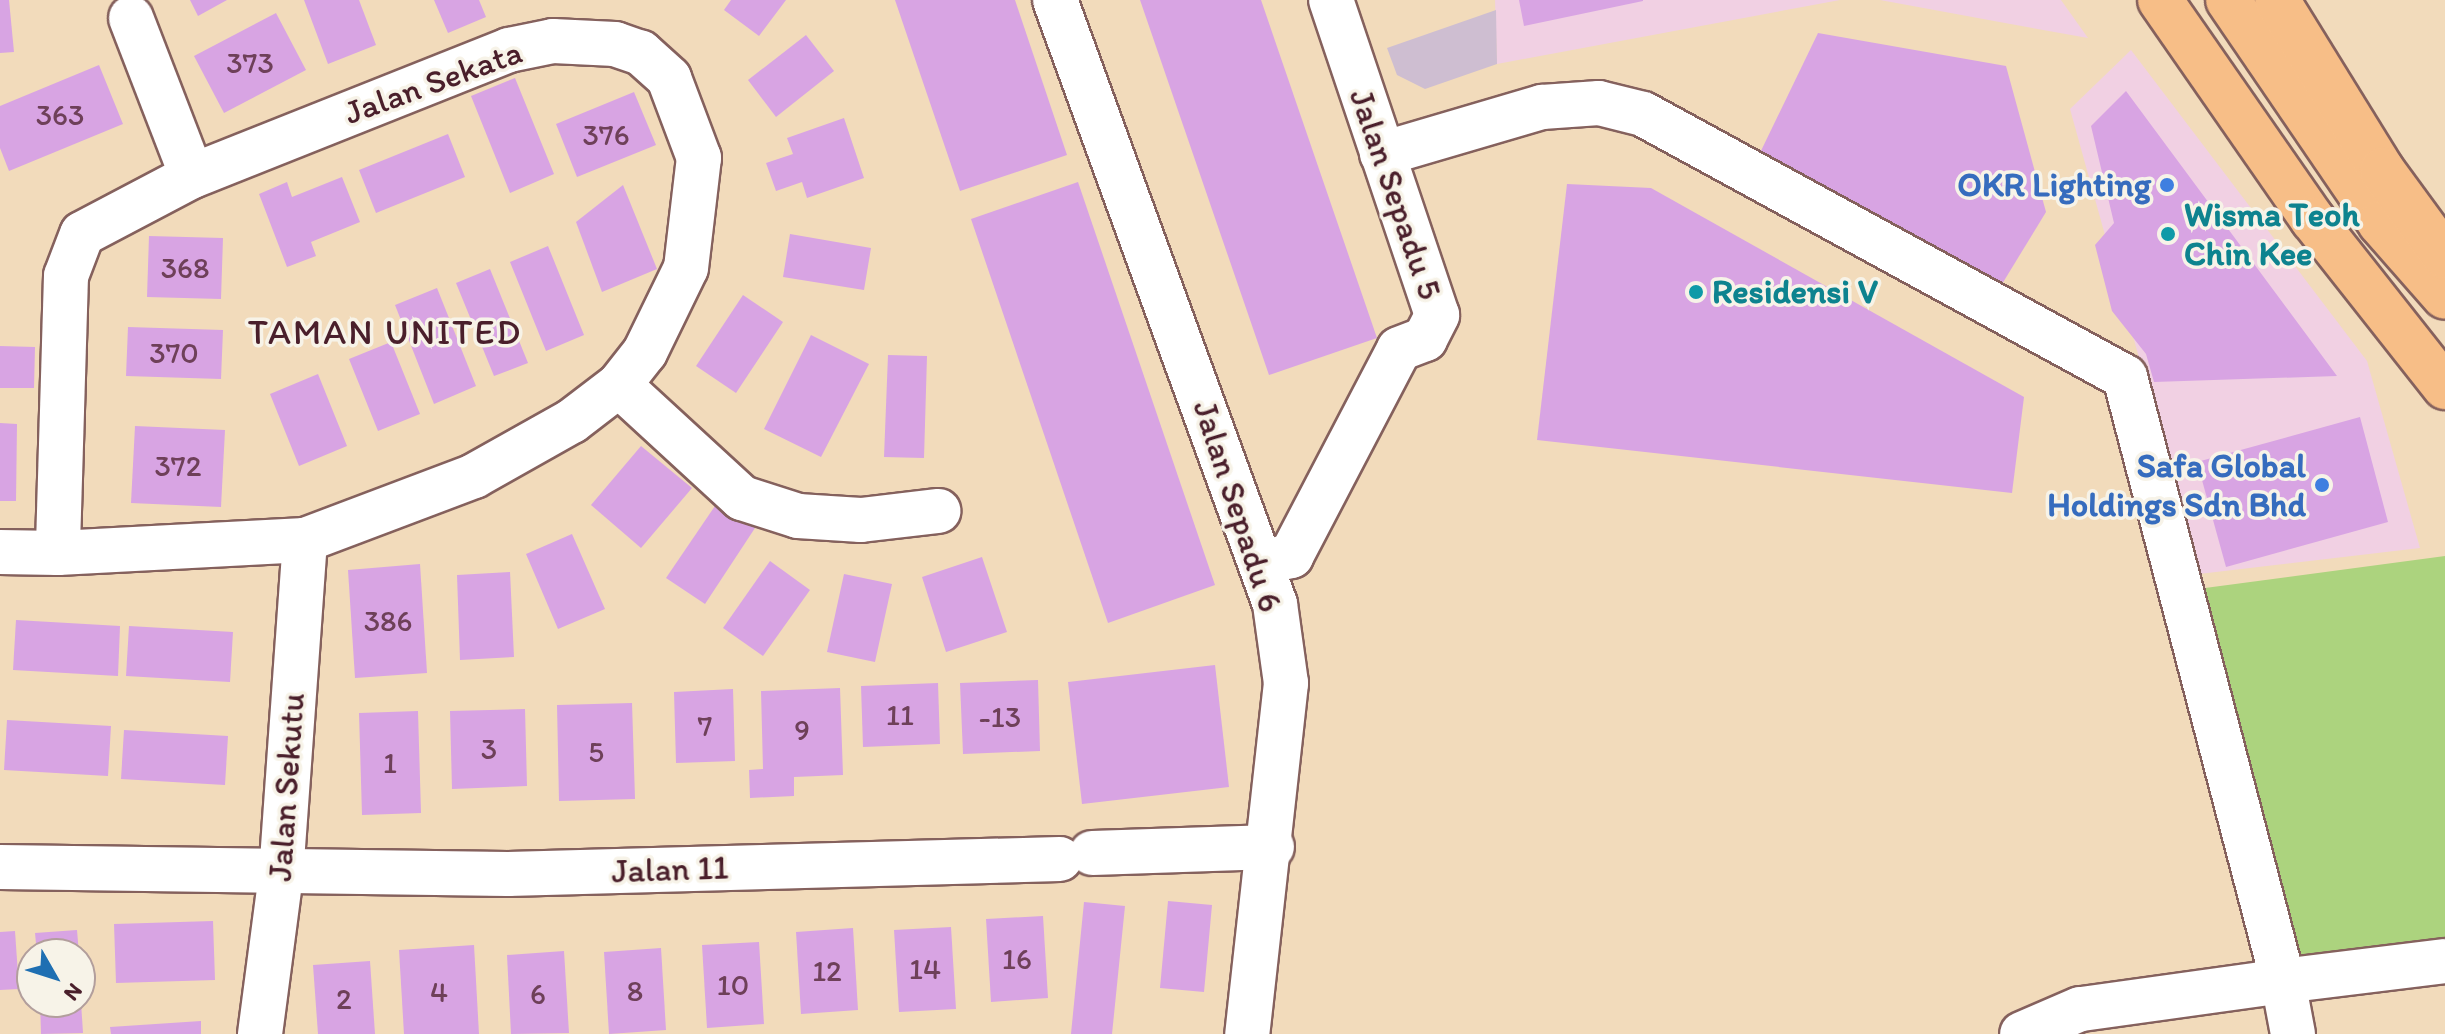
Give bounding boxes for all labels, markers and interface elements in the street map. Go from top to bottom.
street label: Jalan Sekata [339,31,527,133]
house number: 373 [226,45,274,81]
street label: Jalan Sepadu 5 [1341,84,1451,304]
house number: 363 [36,97,84,133]
house number: 376 [582,117,630,153]
place label: OKR Lighting [1957,165,2151,205]
marker: OKR Lighting [2158,176,2176,194]
place label: Wisma Teoh Chin Kee [2184,194,2356,274]
marker: Wisma Teoh Chin Kee [2159,225,2177,243]
house number: 368 [161,250,209,286]
place label: Residensi V [1712,272,1878,312]
marker: Residensi V [1687,283,1705,301]
district label: TAMAN UNITED [249,310,521,354]
house number: 370 [149,335,199,371]
street label: Jalan Sepadu 6 [1185,396,1291,616]
place label: Safa Global Holdings Sdn Bhd [2047,445,2306,524]
house number: 372 [154,448,202,484]
marker: Safa Global Holdings Sdn Bhd [2313,476,2331,494]
house number: 386 [364,603,412,639]
street label: Jalan Sekutu [259,691,313,883]
house number: 11 [886,697,914,733]
house number: -13 [979,699,1021,735]
house number: 7 [698,708,712,744]
house number: 9 [794,712,810,748]
house number: 3 [481,731,497,767]
house number: 5 [588,734,604,770]
house number: 1 [383,745,397,781]
street label: Jalan 11 [611,847,729,891]
north arrow [16,938,96,1018]
house number: 16 [1002,941,1032,977]
house number: 14 [909,951,941,987]
house number: 12 [812,953,842,989]
house number: 10 [717,967,749,1003]
house number: 8 [627,973,643,1009]
house number: 4 [430,974,448,1010]
house number: 6 [530,976,546,1012]
text: N [58,978,89,1006]
house number: 2 [336,981,352,1017]

